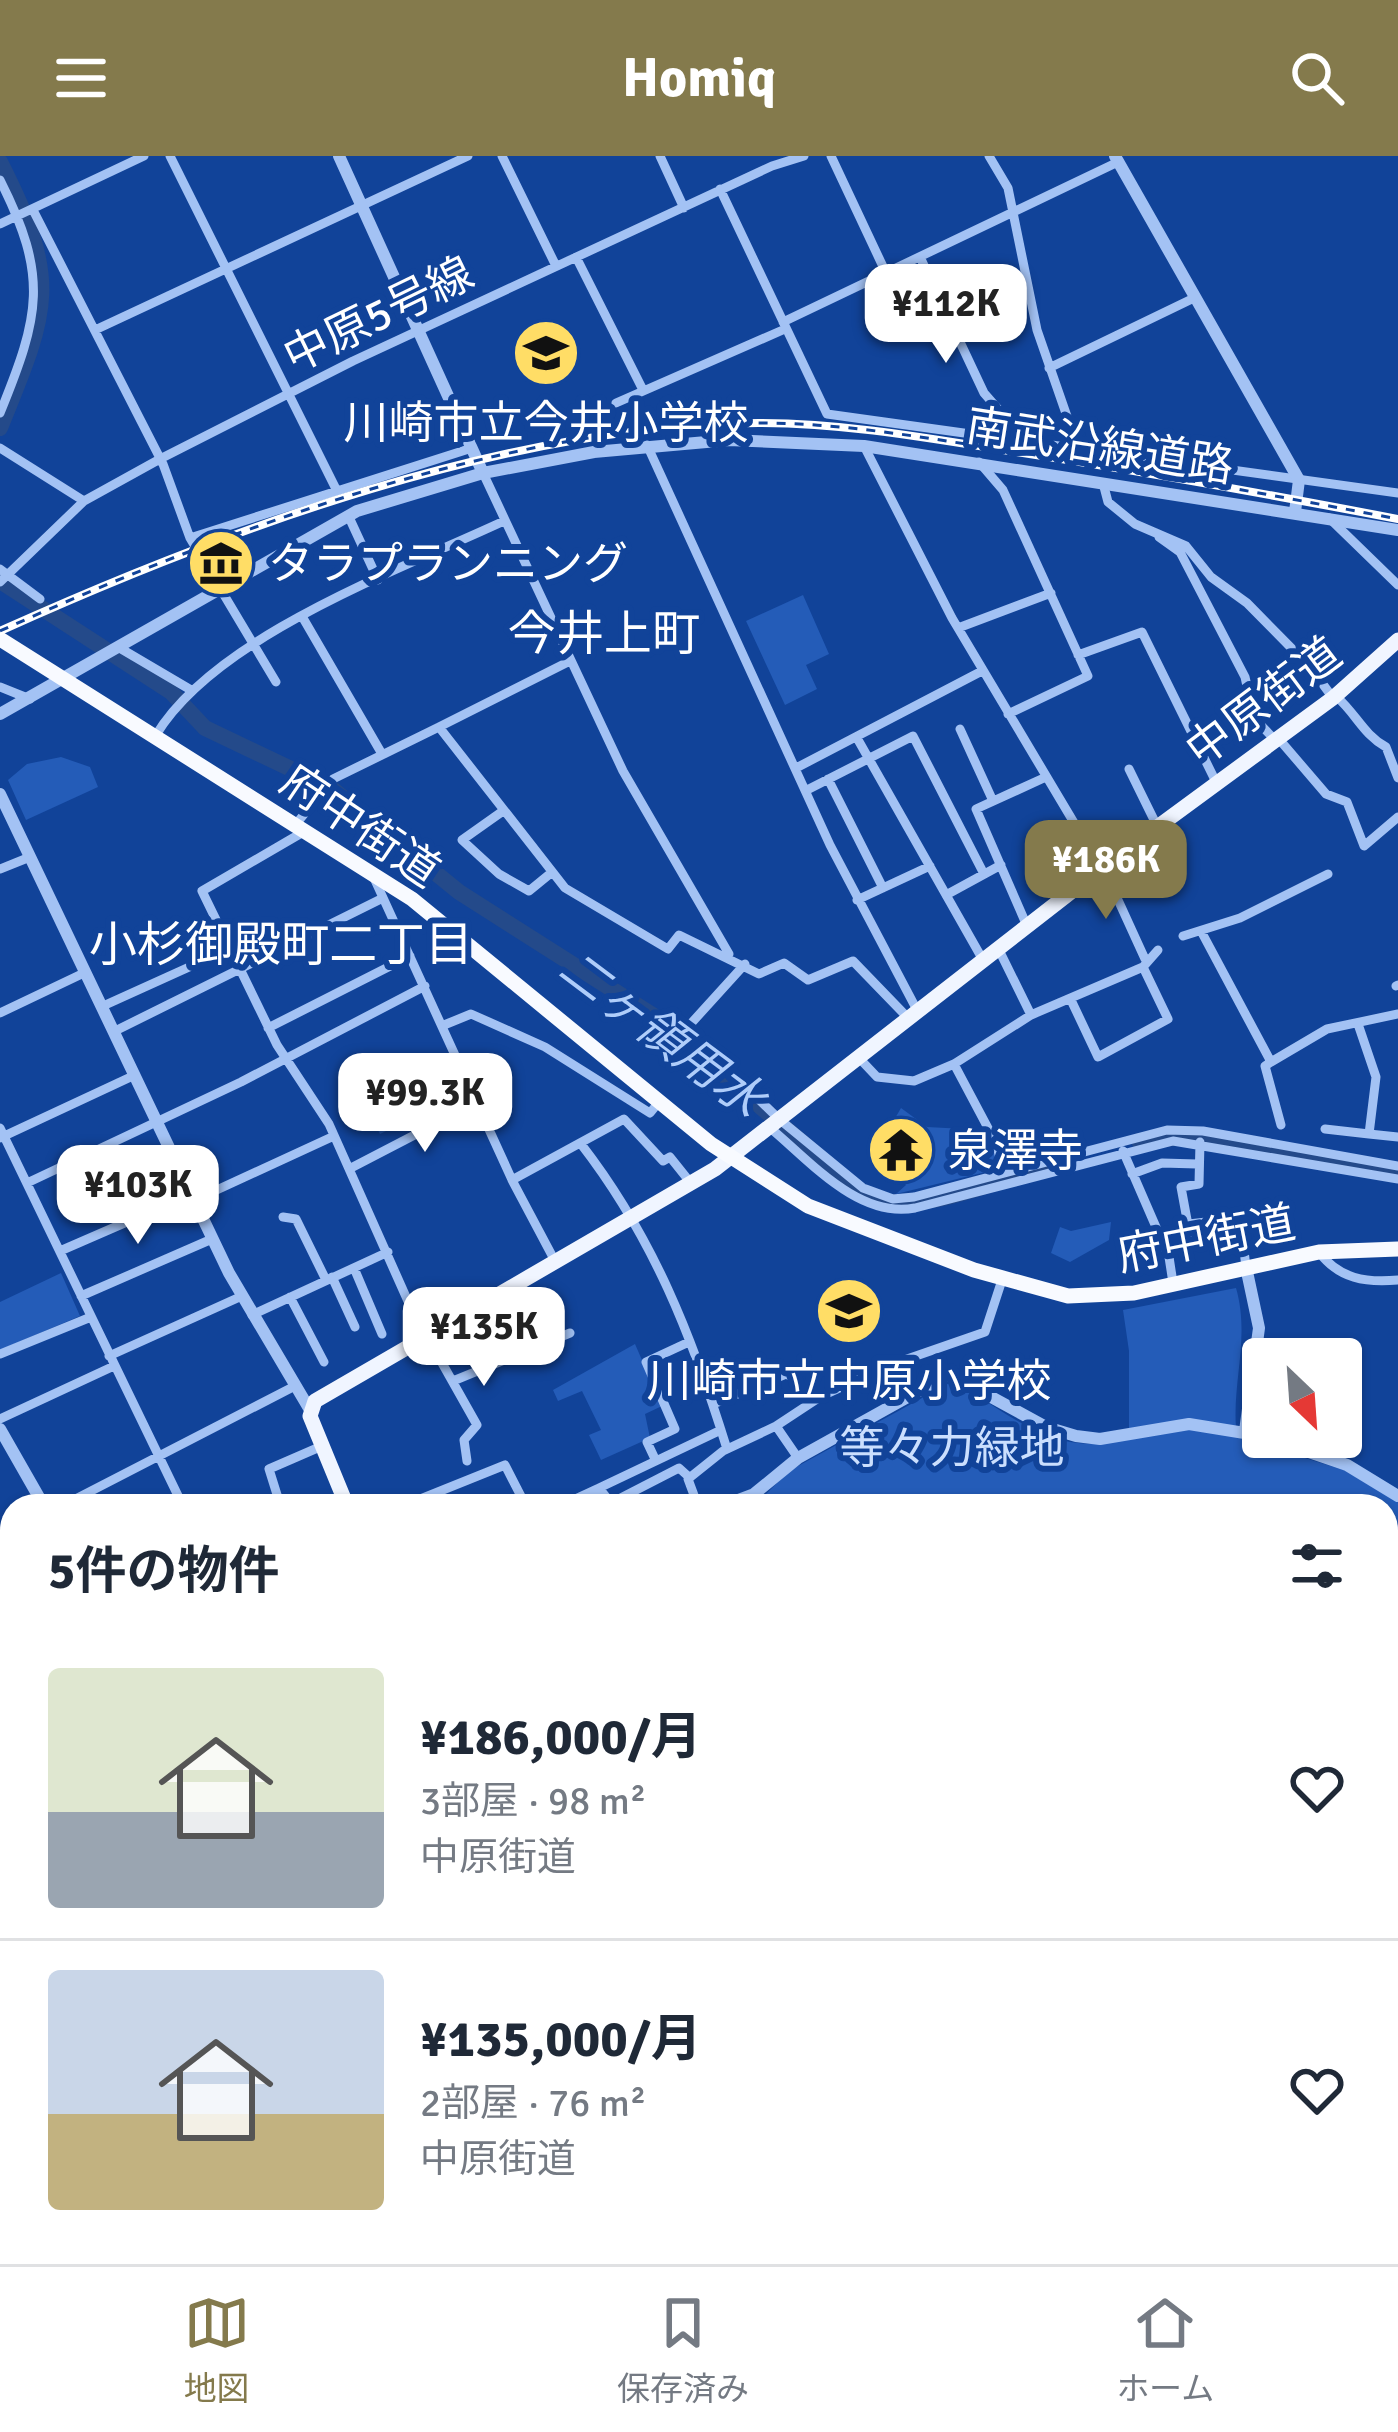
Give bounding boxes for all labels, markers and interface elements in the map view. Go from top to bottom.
icon: menu [48,45,114,111]
text: Homiq [622,45,776,112]
icon: search [1284,45,1350,111]
street label: 中原5号線 [275,246,483,385]
pin: ¥112K [862,264,1030,366]
text: ¥112K [892,279,1000,327]
school or university icon: 川崎市立今井小学校 [511,318,581,388]
place label: 川崎市立今井小学校 [343,396,749,451]
street label: 南武沿線道路 [962,398,1237,495]
museum icon: タラプランニング [186,528,256,598]
place label: タラプランニング [268,537,628,592]
district label: 今井上町 [508,605,700,664]
street label: 中原街道 [1175,626,1352,778]
street label: 府中街道 [270,753,450,899]
pin: ¥186K [1022,820,1190,922]
text: ¥186K [1052,835,1160,883]
district label: 小杉御殿町二丁目 [89,916,473,975]
water label: 二ヶ領用水 [548,938,779,1133]
pin: ¥99.3K [327,1053,523,1155]
text: ¥99.3K [365,1068,485,1116]
temple icon: 泉澤寺 [866,1115,936,1185]
place label: 泉澤寺 [948,1124,1083,1179]
pin: ¥103K [54,1145,222,1247]
text: ¥103K [84,1160,192,1208]
street label: 府中街道 [1113,1195,1300,1284]
school or university icon: 川崎市立中原小学校 [814,1276,884,1346]
pin: ¥135K [400,1287,568,1389]
text: ¥135K [430,1302,538,1350]
north arrow [1242,1338,1362,1458]
map controls [1242,1338,1362,1458]
place label: 川崎市立中原小学校 [646,1354,1052,1409]
park label: 等々力緑地 [839,1421,1065,1476]
icon: filters [1284,1533,1350,1599]
text: 5件の物件 [48,1540,280,1603]
text: ¥186,000/月 [420,1706,702,1769]
icon: home [144,1716,288,1860]
icon: heart [1284,1755,1350,1821]
text: 3部屋 · 98 m² [420,1777,646,1825]
text: 中原街道 [420,1833,576,1881]
text: ¥135,000/月 [420,2008,702,2071]
icon: home [144,2018,288,2162]
icon: heart [1284,2057,1350,2123]
text: 2部屋 · 76 m² [420,2079,646,2127]
text: 中原街道 [420,2135,576,2183]
tab: 地図 [184,2290,250,2410]
tab: 保存済み [617,2290,749,2410]
tab: ホーム [1116,2290,1214,2410]

